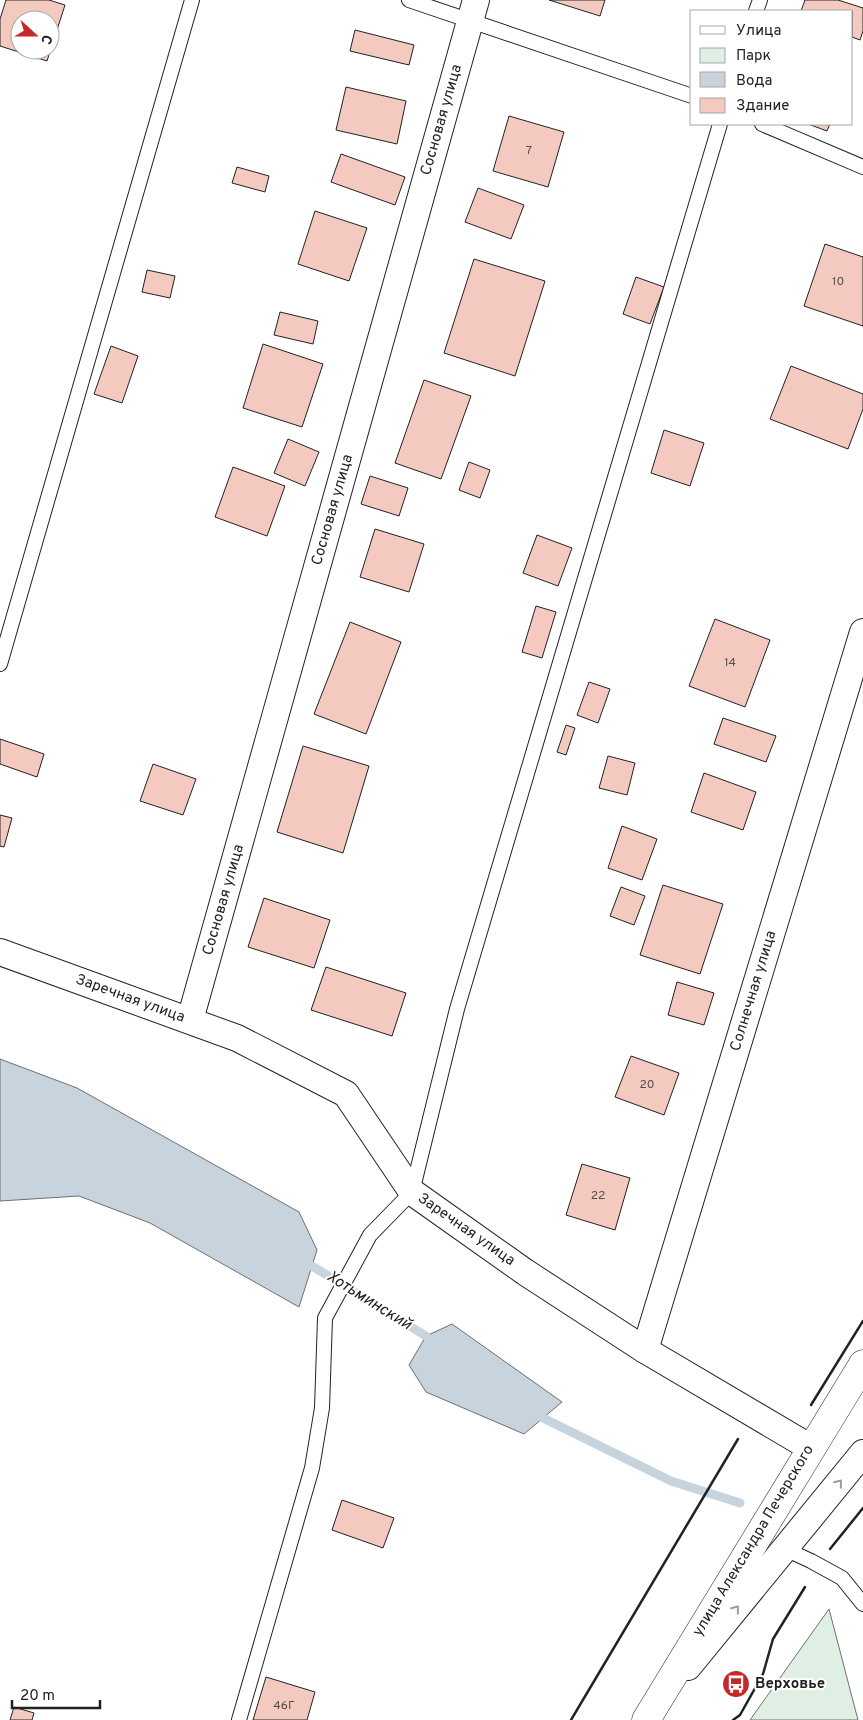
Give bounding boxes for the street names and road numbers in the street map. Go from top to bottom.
street label: Сосновая улица [417,62,467,178]
street label: Сосновая улица [308,452,358,568]
street label: Сосновая улица [199,842,249,958]
street label: Солнечная улица [727,928,781,1054]
street label: Заречная улица [73,970,187,1028]
street label: Заречная улица [413,1189,519,1271]
street label: улица Александра Печерского [689,1442,819,1640]

